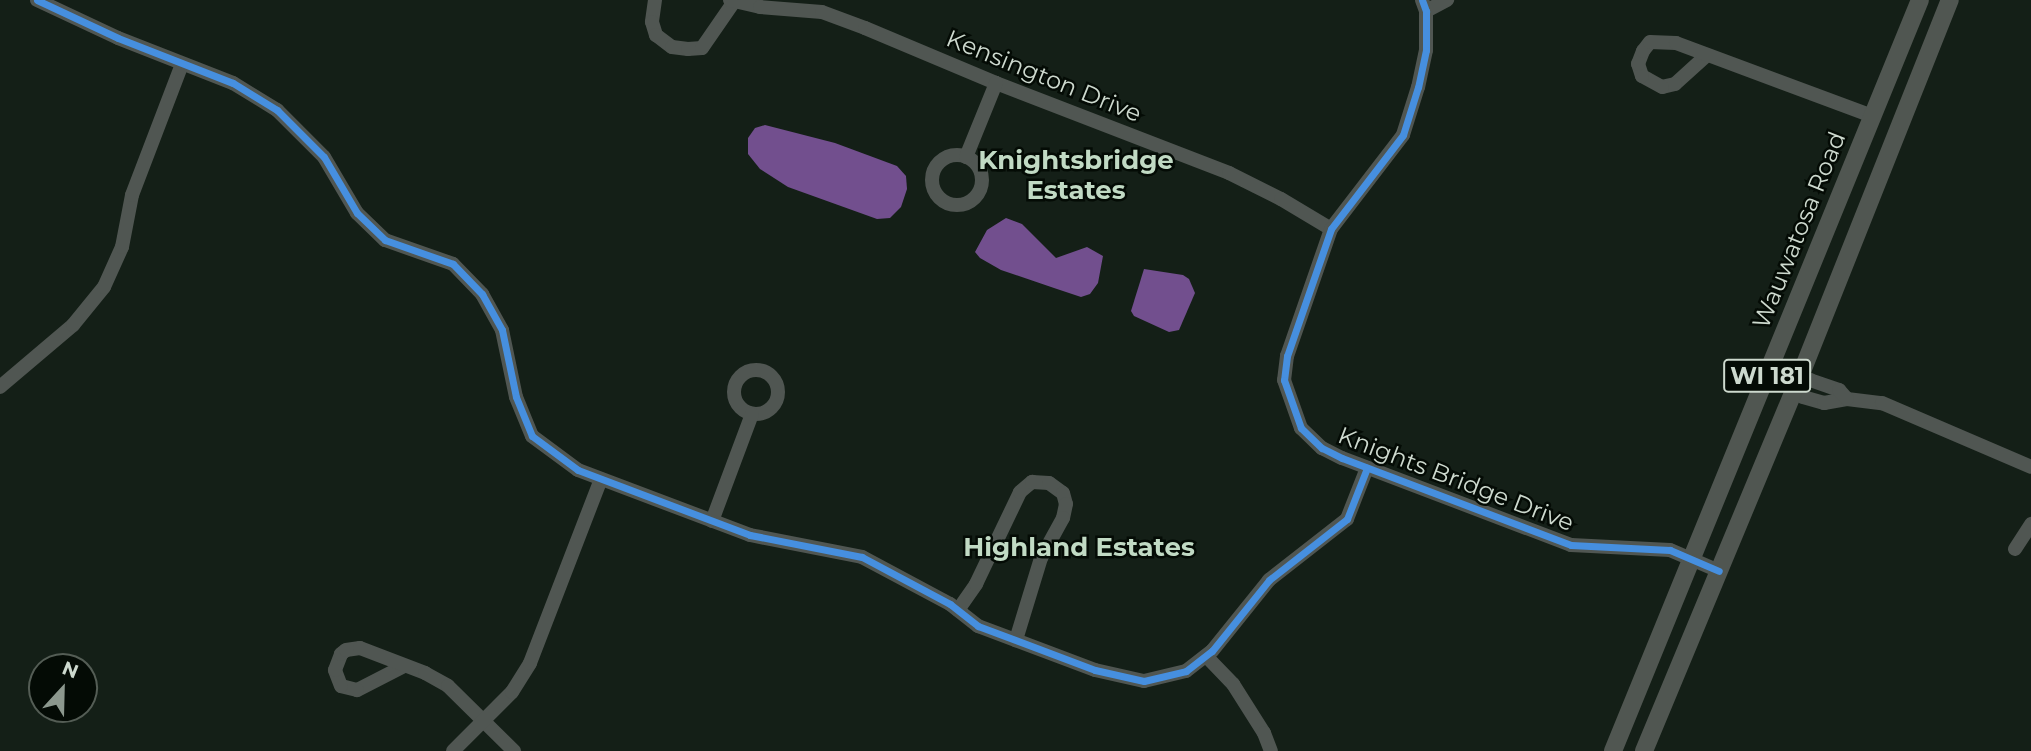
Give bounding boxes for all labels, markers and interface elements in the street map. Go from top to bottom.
street label: Kensington Drive [942,24,1146,128]
street label: Wauwatosa Road [1746,127,1852,333]
district label: Knightsbridge Estates [978,145,1174,206]
road number: WI 181 [1722,356,1812,396]
street label: Knights Bridge Drive [1334,421,1578,537]
district label: Highland Estates [963,532,1195,564]
north arrow [28,653,98,723]
text: N [59,656,82,683]

